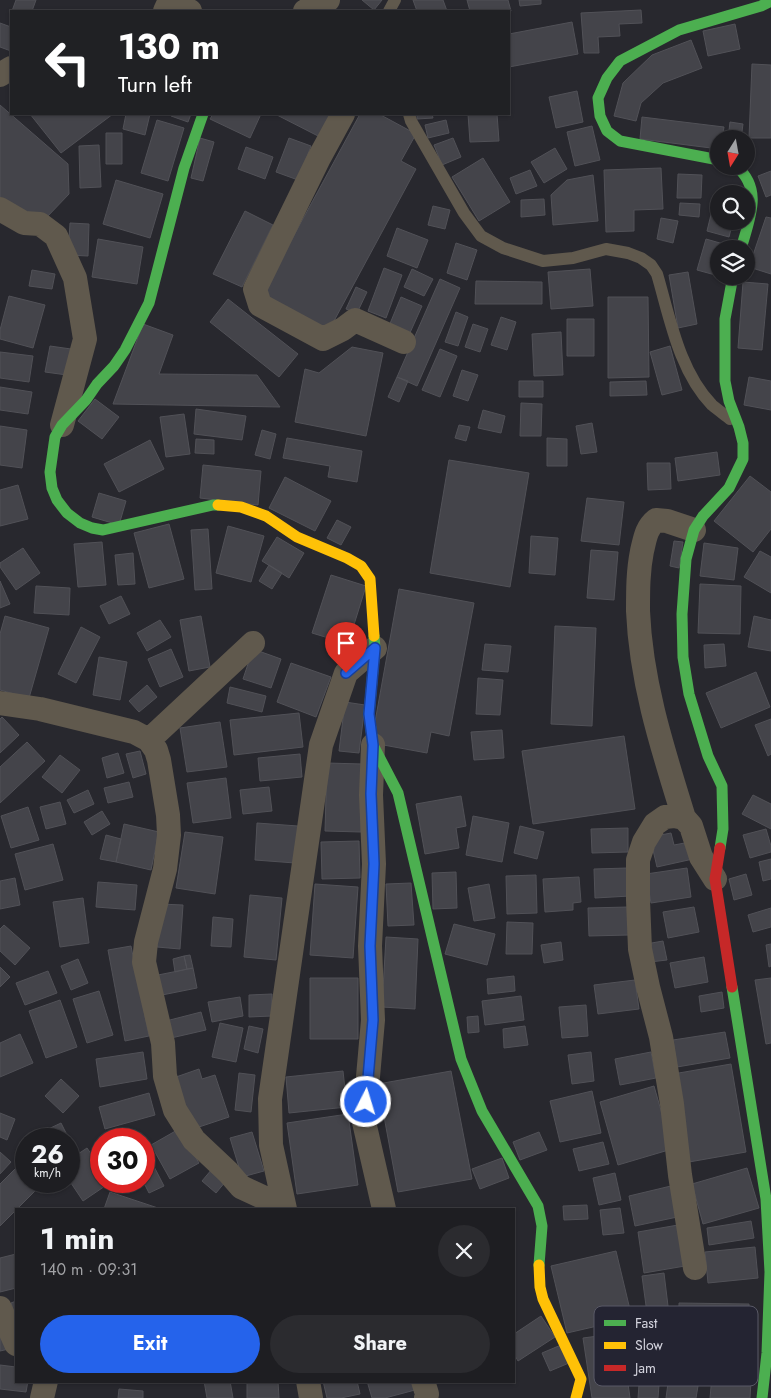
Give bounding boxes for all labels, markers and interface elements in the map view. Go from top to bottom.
text: 130 m [118,22,220,72]
icon: left [35,30,100,95]
text: Turn left [118,68,192,100]
north arrow [710,130,755,175]
map controls [710,130,755,285]
button: search [710,185,755,230]
button: layers [710,240,755,285]
pin [325,622,367,673]
icon: arrive [332,629,360,657]
position arrow [339,1075,391,1127]
speed limit sign: 30 [90,1128,155,1193]
text: 26 [31,1136,64,1172]
text: km/h [34,1164,61,1182]
text: 1 min [40,1217,114,1260]
button: close [438,1225,490,1277]
text: 140 m · 09:31 [40,1258,137,1281]
legend [594,1306,758,1386]
text: Fast [635,1313,658,1333]
button: Exit [40,1315,260,1373]
button: Share [270,1315,490,1373]
text: Slow [635,1335,663,1355]
text: Jam [633,1358,656,1378]

